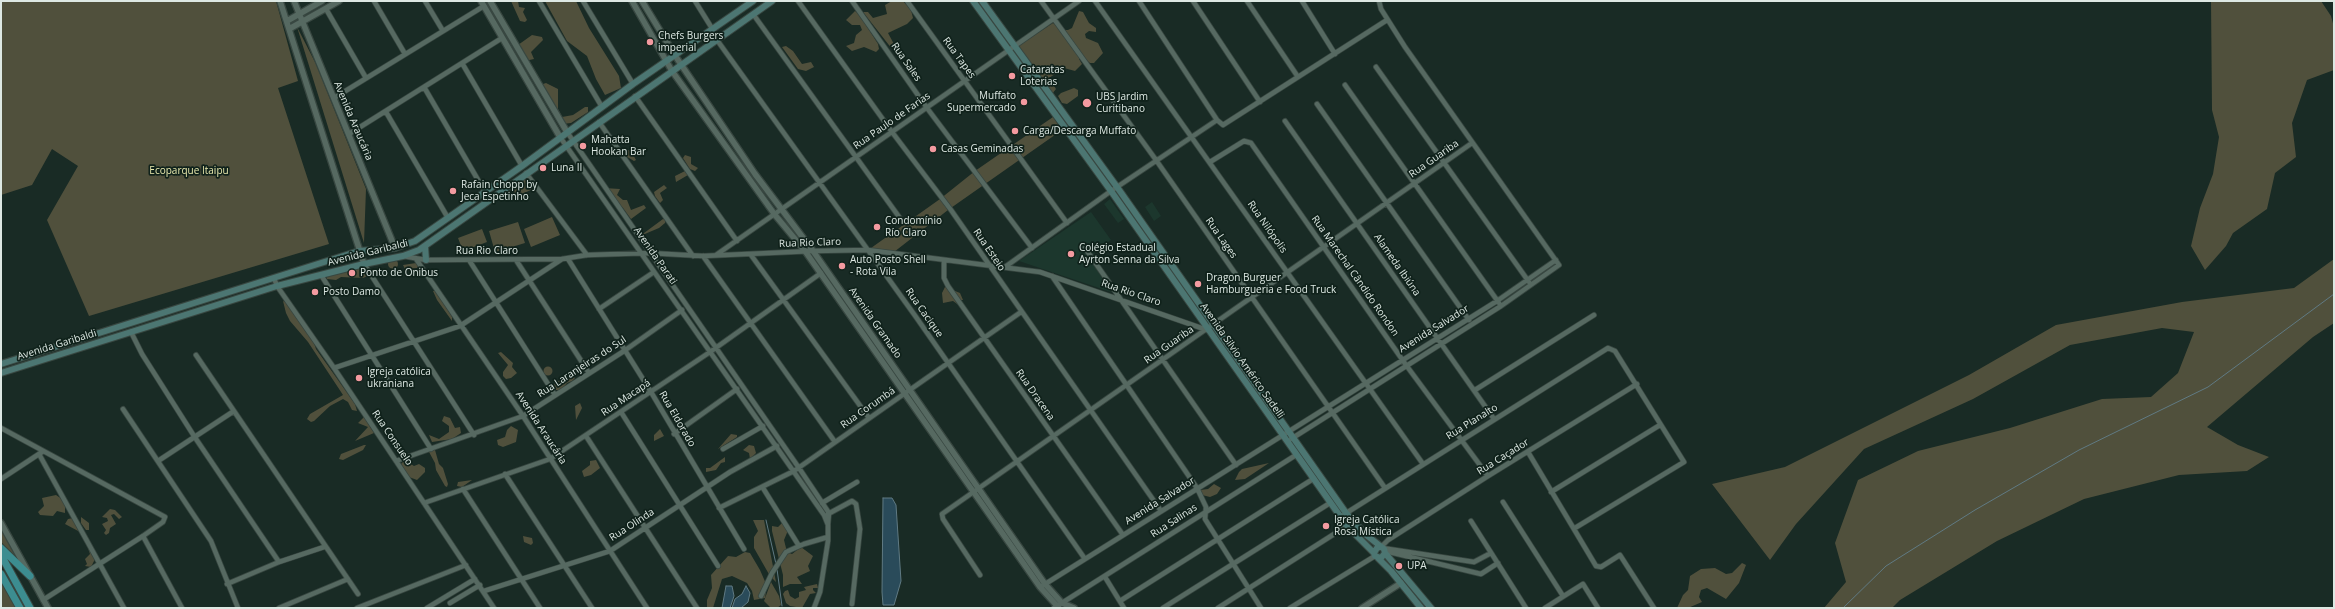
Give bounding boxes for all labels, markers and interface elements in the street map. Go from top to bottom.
place label: Chefs Burgers imperial [658,30,723,54]
street label: Rua Tapes [940,35,978,81]
marker: Chefs Burgers imperial [645,37,655,47]
street label: Rua Sales [888,40,924,84]
place label: Cataratas Loterias [1020,64,1065,88]
marker: Cataratas Loterias [1007,71,1017,81]
street label: Avenida Araucária [331,80,375,162]
street label: Rua Paulo de Farias [851,90,933,152]
place label: Muffato Supermercado [947,90,1016,114]
place label: UBS Jardim Curitibano [1096,91,1148,114]
marker: Muffato Supermercado [1019,97,1029,107]
marker: UBS Jardim Curitibano [1081,97,1093,109]
place label: Carga/Descarga Muffato [1023,125,1136,137]
marker: Carga/Descarga Muffato [1010,126,1020,136]
place label: Mahatta Hookan Bar [591,134,646,158]
street label: Rua Guariba [1407,138,1461,180]
marker: Mahatta Hookan Bar [578,141,588,151]
place label: Casas Geminadas [941,143,1023,155]
marker: Casas Geminadas [928,144,938,154]
place label: Luna II [551,162,582,174]
marker: Luna II [538,163,548,173]
park label: Ecoparque Itaipu [149,165,229,177]
place label: Rafain Chopp by Jeca Espetinho [461,179,537,202]
marker: Rafain Chopp by Jeca Espetinho [448,186,458,196]
street label: Rua Nilópolis [1245,199,1289,255]
street label: Rua Marechal Cândido Rondon [1309,213,1401,339]
place label: Condomínio Río Claro [885,215,942,238]
street label: Rua Lages [1203,215,1239,261]
marker: Condomínio Río Claro [872,222,882,232]
street label: Avenida Parati [631,225,679,287]
street label: Rua Esteio [970,227,1008,273]
street label: Alameda Ibiúna [1371,232,1423,298]
street label: Rua Rio Claro [779,236,841,250]
street label: Avenida Garibaldi [327,237,409,269]
place label: Colégio Estadual Ayrton Senna da Silva [1079,242,1180,266]
street label: Rua Rio Claro [456,245,518,257]
marker: Colégio Estadual Ayrton Senna da Silva [1066,249,1076,259]
place label: Auto Posto Shell - Rota Vila [850,254,926,278]
marker: Auto Posto Shell - Rota Vila [837,261,847,271]
place label: Ponto de Onibus [360,267,438,279]
marker: Ponto de Onibus [347,268,357,278]
place label: Dragon Burguer Hamburgueria e Food Truck [1206,272,1336,296]
street label: Rua Rio Claro [1100,277,1162,309]
marker: Dragon Burguer Hamburgueria e Food Truck [1193,279,1203,289]
street label: Avenida Gramado [846,285,904,361]
place label: Posto Damo [323,286,380,298]
street label: Rua Cacique [903,286,945,340]
marker: Posto Damo [310,287,320,297]
street label: Avenida Silvio Américo Sadelli [1197,301,1287,421]
street label: Avenida Salvador [1397,303,1471,355]
street label: Rua Guariba [1142,324,1196,366]
street label: Avenida Garibaldi [16,327,98,363]
street label: Rua Laranjeiras do Sul [535,334,629,400]
place label: Igreja católica ukraniana [367,366,431,390]
street label: Rua Dracena [1013,367,1057,423]
marker: Igreja católica ukraniana [354,373,364,383]
street label: Rua Macapá [599,377,653,419]
street label: Rua Corumbá [838,385,898,431]
street label: Avenida Araucária [513,389,569,467]
street label: Rua Eldorado [656,389,698,449]
street label: Rua Planalto [1444,401,1500,443]
street label: Rua Consuelo [369,408,415,468]
street label: Rua Caçador [1475,436,1531,478]
street label: Avenida Salvador [1123,475,1197,527]
street label: Rua Salinas [1149,502,1199,540]
street label: Rua Olinda [607,506,657,544]
place label: Igreja Católica Rosa Mística [1334,514,1399,538]
marker: Igreja Católica Rosa Mística [1321,521,1331,531]
place label: UPA [1407,560,1427,572]
marker: UPA [1394,561,1404,571]

